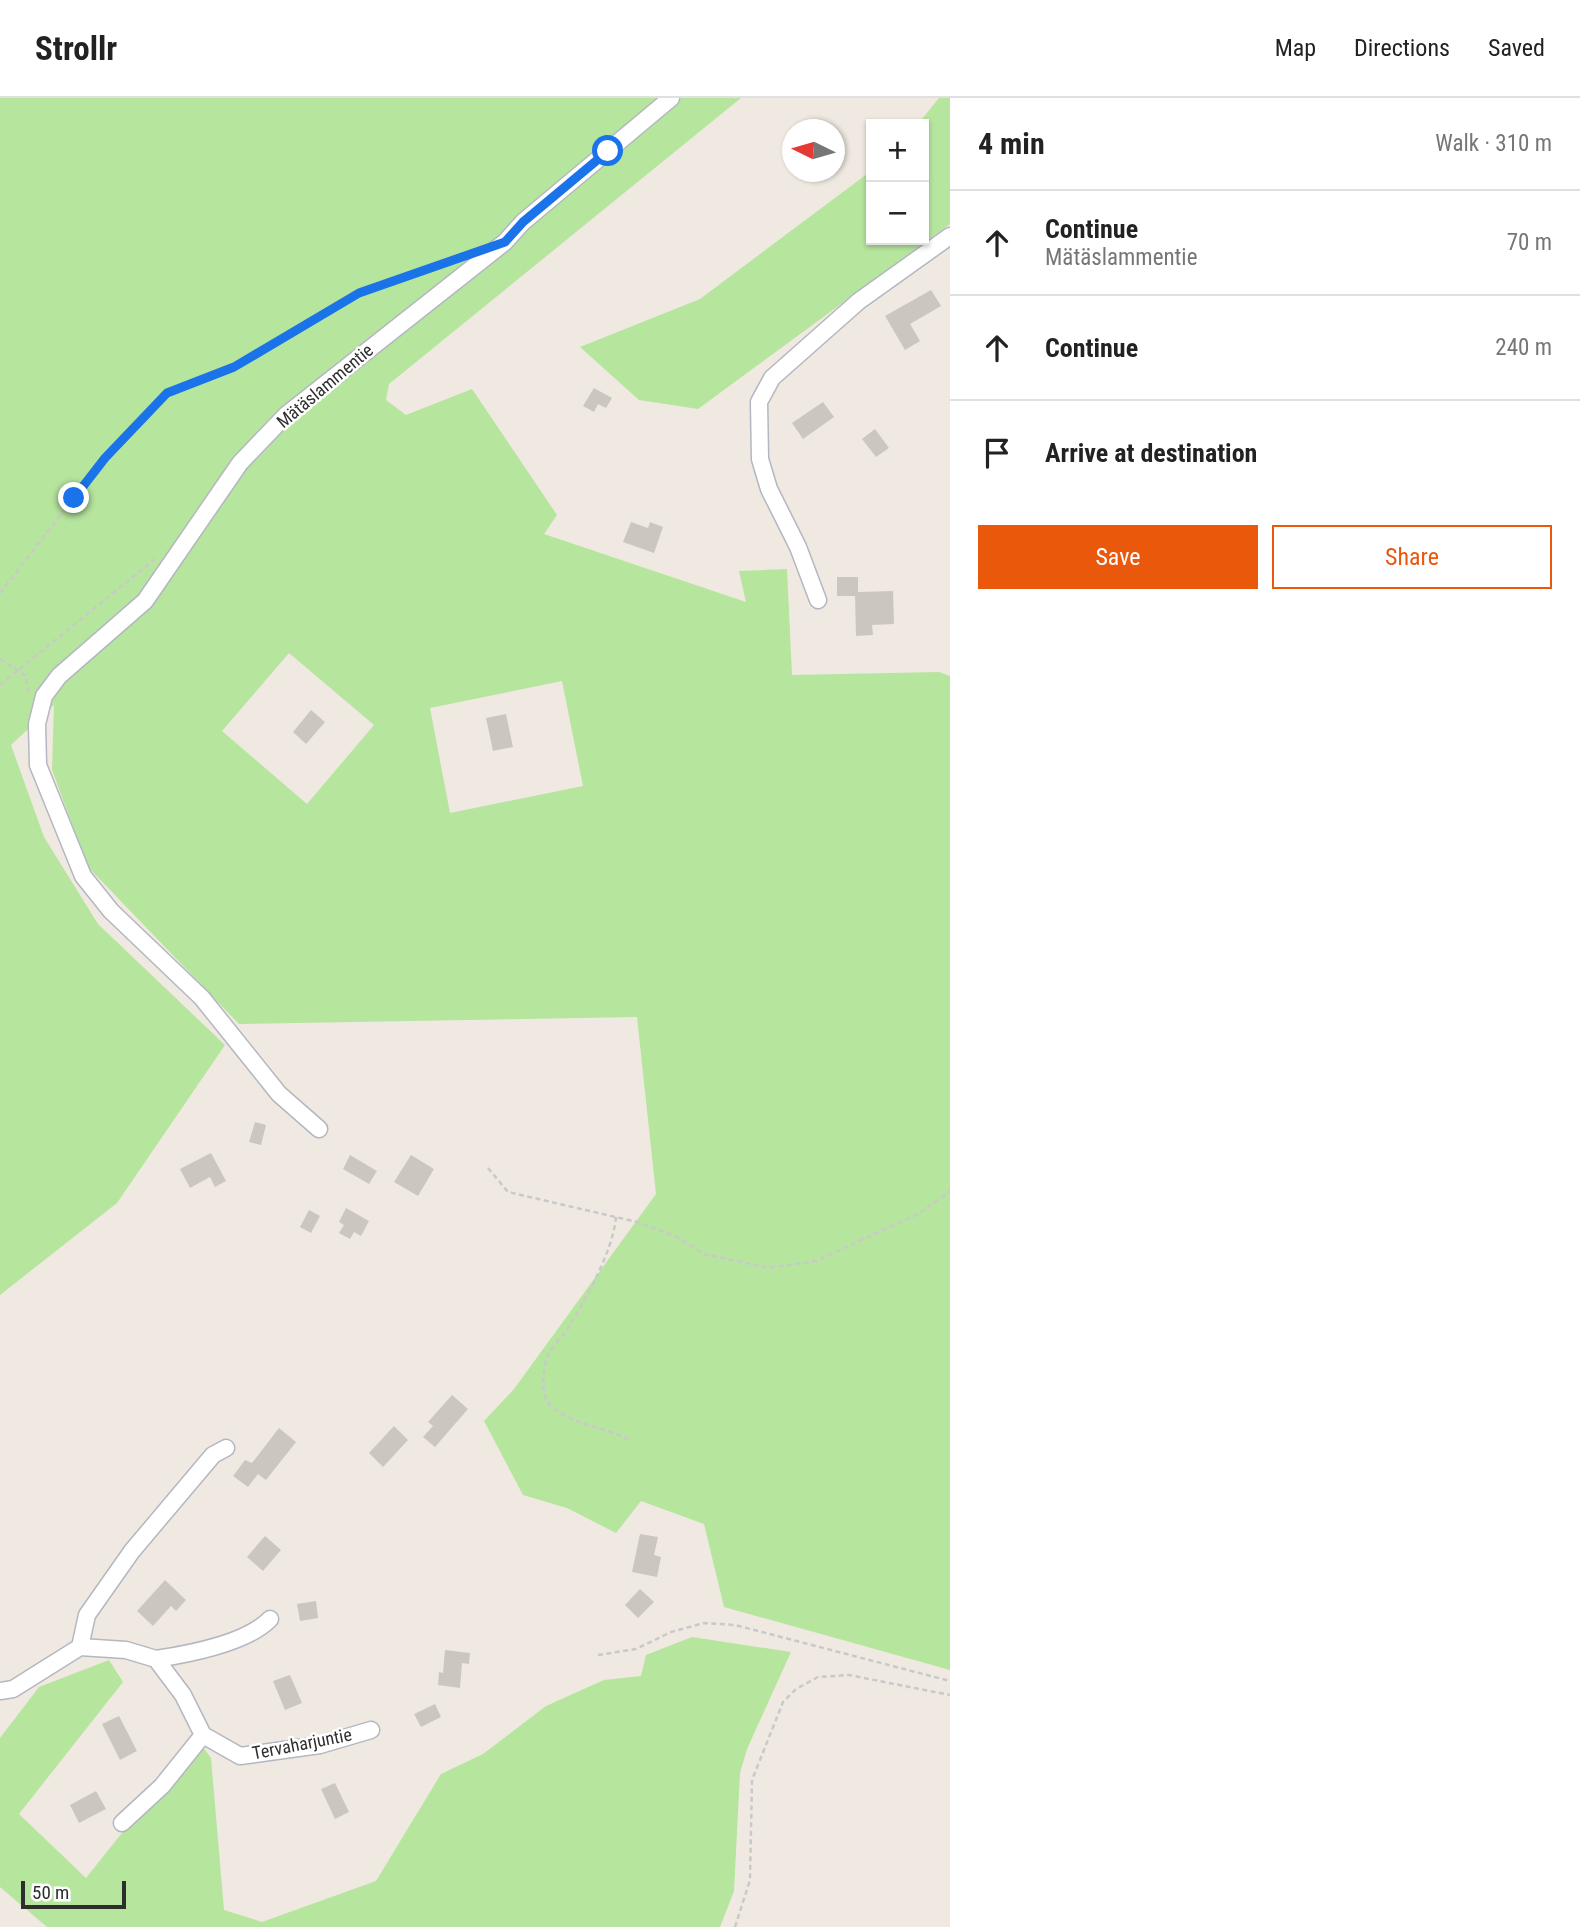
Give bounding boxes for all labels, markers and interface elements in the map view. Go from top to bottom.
text: Strollr [35,29,117,68]
text: Map [1275,34,1316,62]
text: Directions [1354,34,1450,62]
text: Saved [1488,34,1545,62]
north arrow [782,119,845,182]
map controls [866,119,929,245]
button: + [866,119,929,182]
text: 4 min [978,126,1045,161]
text: Walk · 310 m [1435,130,1552,157]
route start [592,135,623,166]
button: − [866,182,929,245]
text: Continue [1045,214,1138,244]
icon: ahead [978,224,1016,262]
text: 70 m [1507,229,1552,256]
text: Mätäslammentie [1045,244,1197,271]
icon: ahead [978,329,1016,367]
text: Continue [1045,333,1138,363]
text: 240 m [1495,334,1552,361]
street label: Mätäslammentie [272,339,377,432]
icon: arrive [978,434,1016,472]
text: Arrive at destination [1045,438,1257,468]
route end [58,482,89,513]
button: Save [978,525,1258,589]
button: Share [1272,525,1552,589]
street label: Tervaharjuntie [250,1724,353,1763]
scale bar [21,1878,126,1910]
text: 50 m [32,1881,69,1904]

